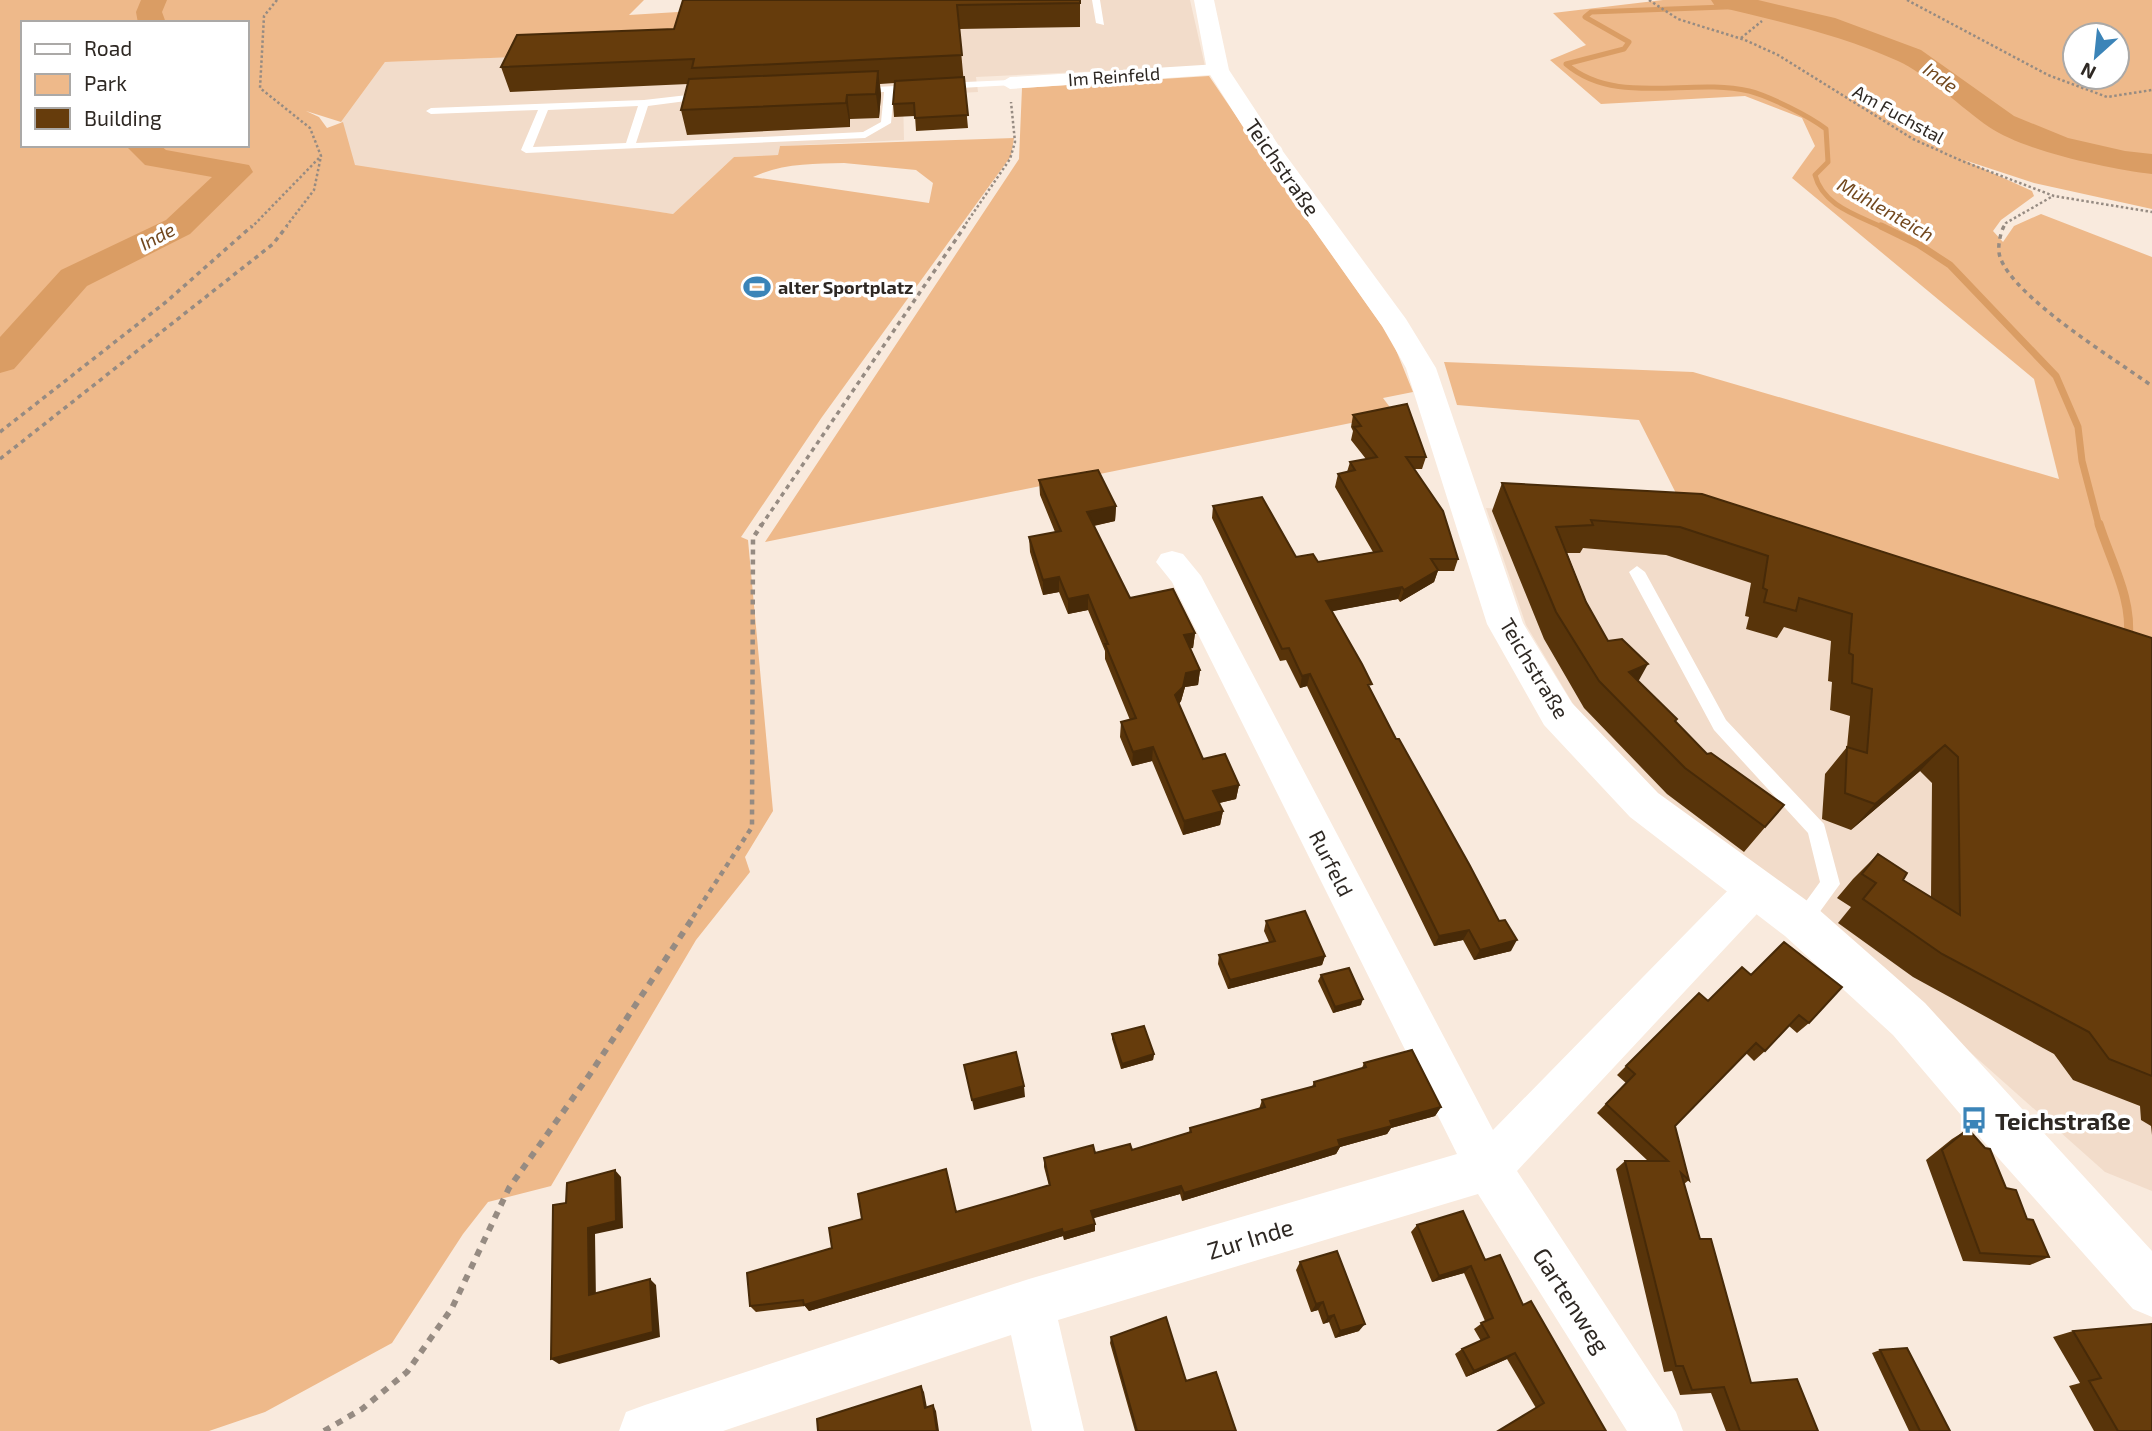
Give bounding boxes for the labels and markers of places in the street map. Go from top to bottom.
sports icon: alter Sportplatz [742,272,772,302]
place label: alter Sportplatz [778,276,914,298]
bus stop icon: Teichstraße [1959,1105,1989,1135]
place label: Teichstraße [1995,1106,2131,1135]

